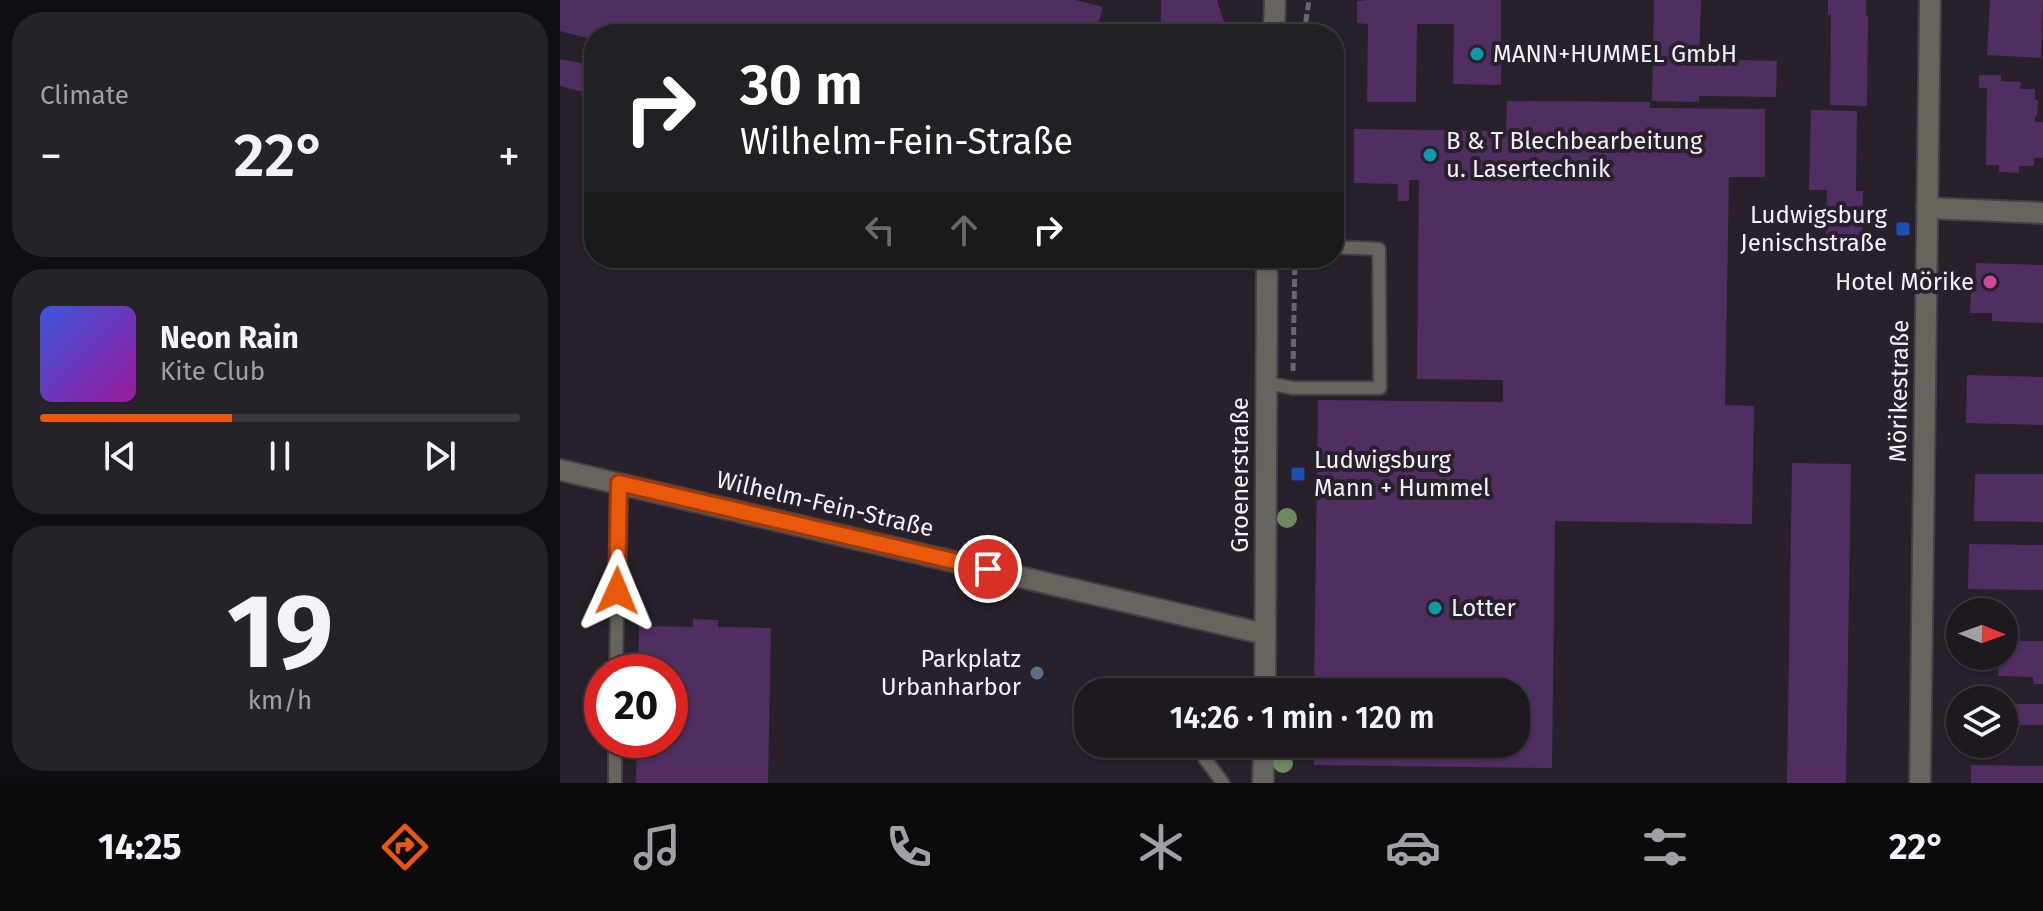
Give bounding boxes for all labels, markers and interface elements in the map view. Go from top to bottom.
place label: MANN+HUMMEL GmbH [1493,40,1737,68]
marker: MANN+HUMMEL GmbH [1468,45,1486,63]
text: 30 m [740,52,862,119]
icon: right [608,56,712,160]
text: Climate [40,80,129,111]
text: 22° [234,120,326,192]
text: Wilhelm-Fein-Straße [740,120,1073,164]
place label: B & T Blechbearbeitung u. Lasertechnik [1446,127,1703,183]
text: − [40,130,62,183]
text: + [498,130,520,183]
marker: B & T Blechbearbeitung u. Lasertechnik [1421,146,1439,164]
place label: Ludwigsburg Jenischstraße [1740,201,1888,257]
icon: left [858,208,902,252]
icon: ahead [942,208,986,252]
icon: right [1026,208,1070,252]
marker: Ludwigsburg Jenischstraße [1894,220,1912,238]
place label: Hotel Mörike [1835,268,1974,296]
marker: Hotel Mörike [1981,273,1999,291]
street label: Mörikestraße [1884,319,1914,463]
text: Neon Rain [160,320,299,356]
text: Kite Club [160,356,265,387]
street label: Groenerstraße [1226,397,1254,553]
icon: previous [98,434,142,478]
icon: pause [258,434,302,478]
icon: next [418,434,462,478]
place label: Ludwigsburg Mann + Hummel [1314,446,1490,502]
street label: Wilhelm-Fein-Straße [714,465,936,543]
marker: Ludwigsburg Mann + Hummel [1289,465,1307,483]
pin [954,535,1022,603]
icon: arrive [966,547,1010,591]
position arrow [575,549,659,633]
text: 19 [227,570,333,695]
place label: Lotter [1451,594,1516,622]
north arrow [1946,598,2018,670]
map controls [1946,598,2018,758]
marker: Lotter [1426,599,1444,617]
place label: Parkplatz Urbanharbor [881,645,1022,701]
speed limit sign: 20 [584,654,688,758]
marker: Parkplatz Urbanharbor [1028,664,1046,682]
text: km/h [248,685,312,716]
button: layers [1946,686,2018,758]
text: 14:26 · 1 min · 120 m [1170,700,1434,736]
icon: directions [377,819,433,875]
icon: music [629,819,685,875]
icon: phone [881,819,937,875]
icon: climate [1133,819,1189,875]
icon: car [1385,819,1441,875]
icon: filters [1637,819,1693,875]
text: 14:25 [98,825,182,869]
text: 22° [1889,825,1945,869]

